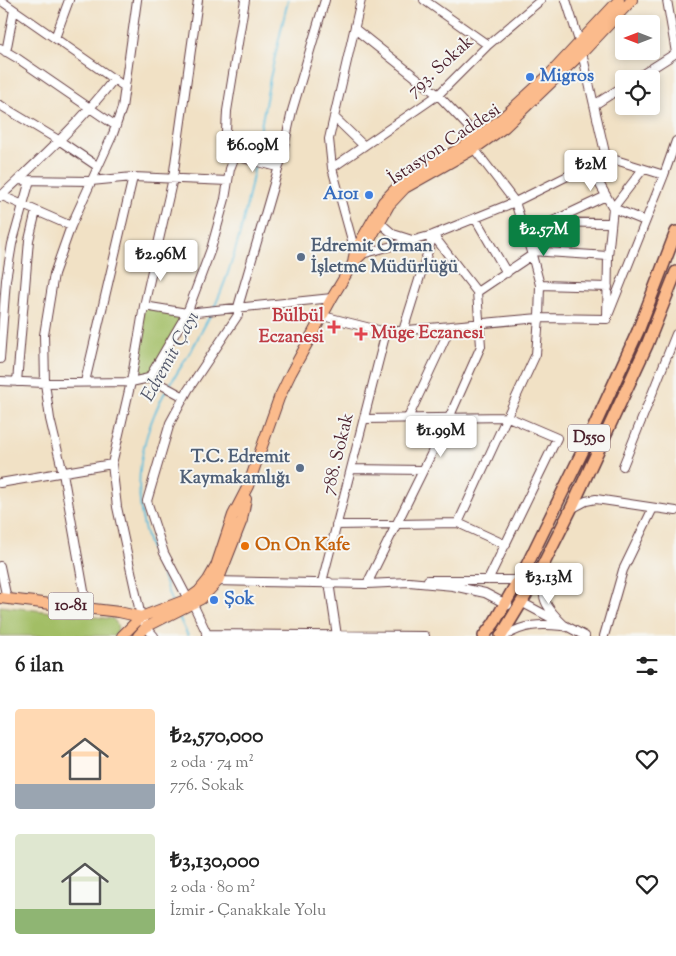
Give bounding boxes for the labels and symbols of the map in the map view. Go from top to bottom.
north arrow [615,15,660,60]
street label: 793. Sokak [402,30,480,104]
place label: Migros [540,64,594,90]
marker: Migros [524,71,536,83]
street label: İstasyon Caddesi [384,98,506,192]
pin: ₺6.09M [212,130,294,173]
pin: ₺2M [567,150,615,192]
place label: A101 [323,182,360,208]
marker: A101 [363,189,375,201]
pin: ₺2.57M [503,214,585,257]
place label: Edremit Orman İşletme Müdürlüğü [311,234,459,281]
pin: ₺2.96M [120,240,202,282]
marker: Edremit Orman İşletme Müdürlüğü [295,251,307,263]
place label: Bülbül Eczanesi [259,304,325,351]
water label: Edremit Çayı [135,307,207,407]
marker: Bülbül Eczanesi [328,321,340,333]
place label: Müge Eczanesi [371,321,485,347]
marker: Müge Eczanesi [355,328,367,340]
street label: 788. Sokak [316,410,362,498]
pin: ₺1.99M [400,416,482,458]
road number: D550 [568,424,610,452]
place label: T.C. Edremit Kaymakamlığı [180,445,291,492]
marker: T.C. Edremit Kaymakamlığı [294,462,306,474]
place label: On On Kafe [255,533,351,559]
marker: On On Kafe [239,540,251,552]
pin: ₺3.13M [508,562,590,605]
place label: Şok [224,587,254,613]
road number: 10-81 [48,592,94,620]
marker: Şok [208,594,220,606]

